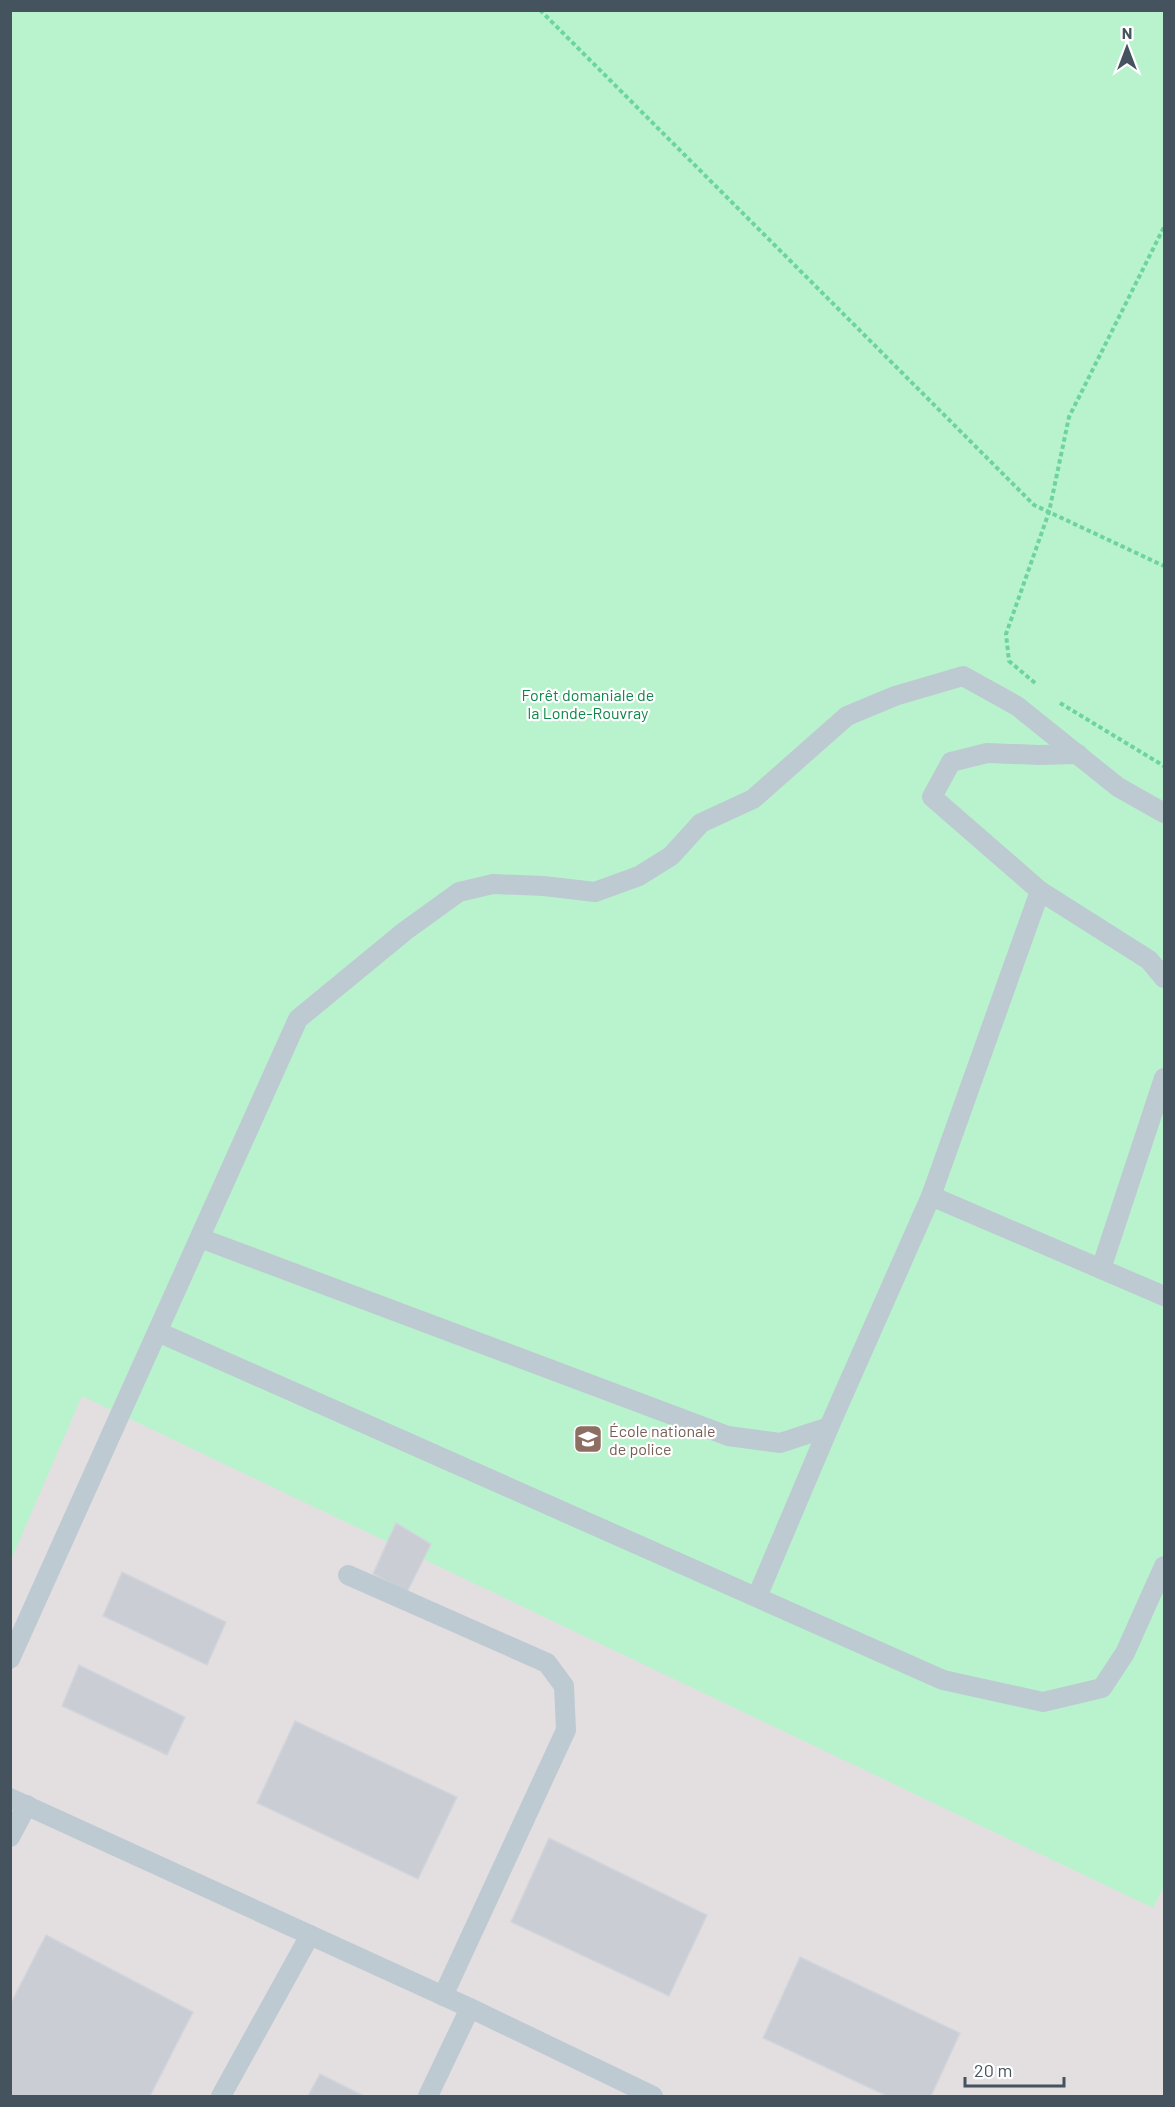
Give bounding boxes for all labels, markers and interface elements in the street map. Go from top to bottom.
north arrow [1097,18,1157,78]
text: N [1122,23,1132,42]
park label: Forêt domaniale de la Londe-Rouvray [522,685,654,722]
place label: École nationale de police [609,1421,715,1458]
school or university icon: École nationale de police [572,1423,604,1455]
scale bar [965,2050,1064,2088]
text: 20 m [974,2059,1012,2081]

